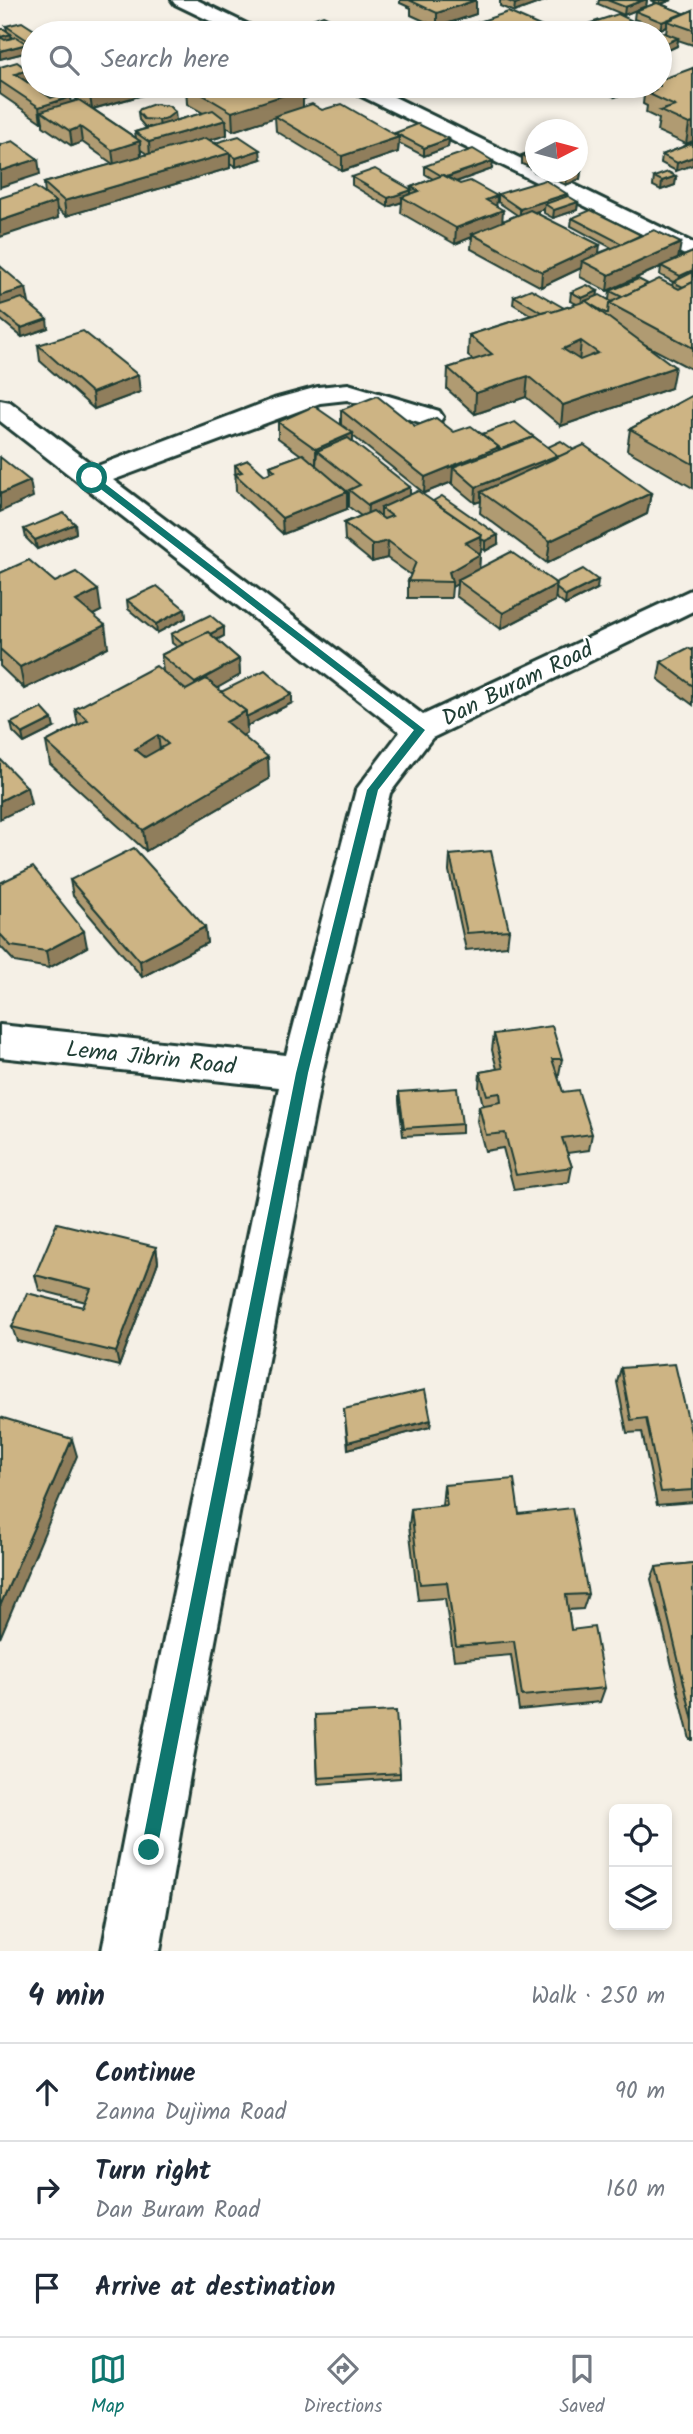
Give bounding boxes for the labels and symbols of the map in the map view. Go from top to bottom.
north arrow [525,119,588,182]
route start [76,462,107,493]
street label: Dan Buram Road [436,632,600,737]
street label: Lema Jibrin Road [64,1032,238,1086]
route end [133,1834,164,1865]

